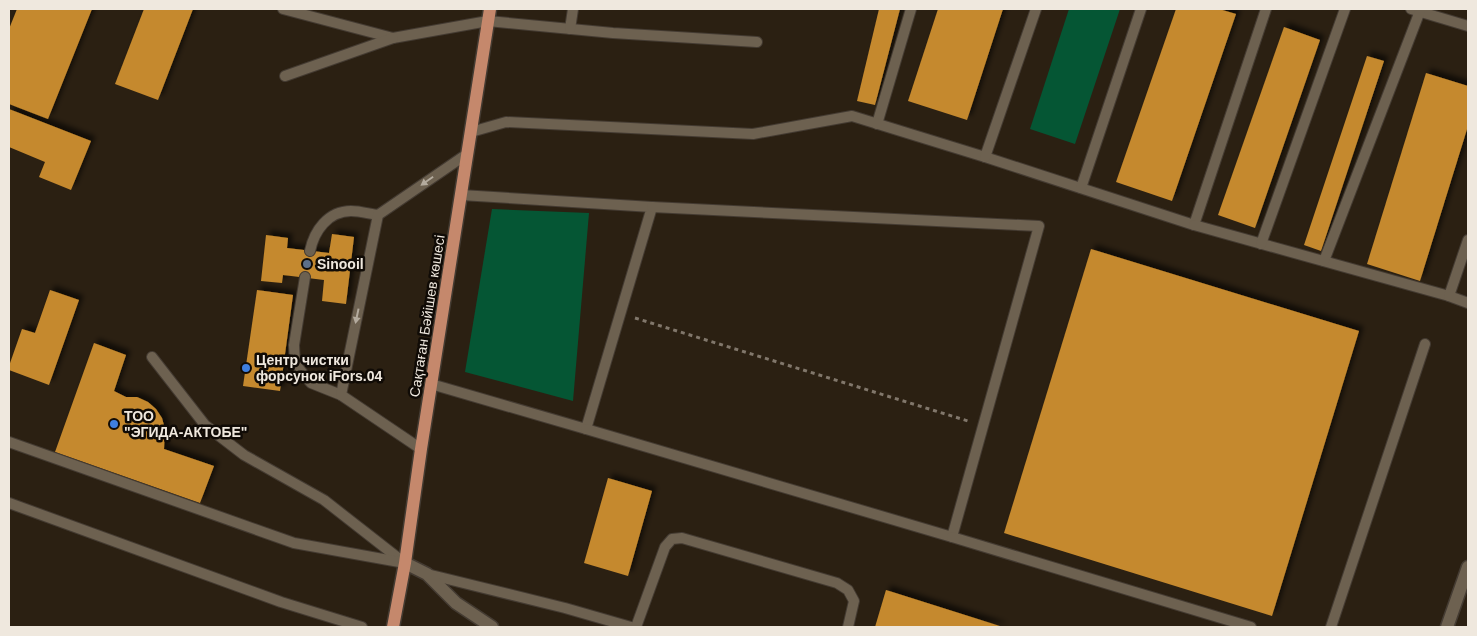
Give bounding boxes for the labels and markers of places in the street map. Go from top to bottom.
place label: Sinooil [317,256,364,272]
marker: Sinooil [301,258,313,270]
place label: Центр чистки форсунок iFors.04 [256,352,383,384]
marker: Центр чистки форсунок iFors.04 [240,362,252,374]
place label: ТОО "ЭГИДА-АКТОБЕ" [124,408,247,440]
marker: ТОО "ЭГИДА-АКТОБЕ" [108,418,120,430]

